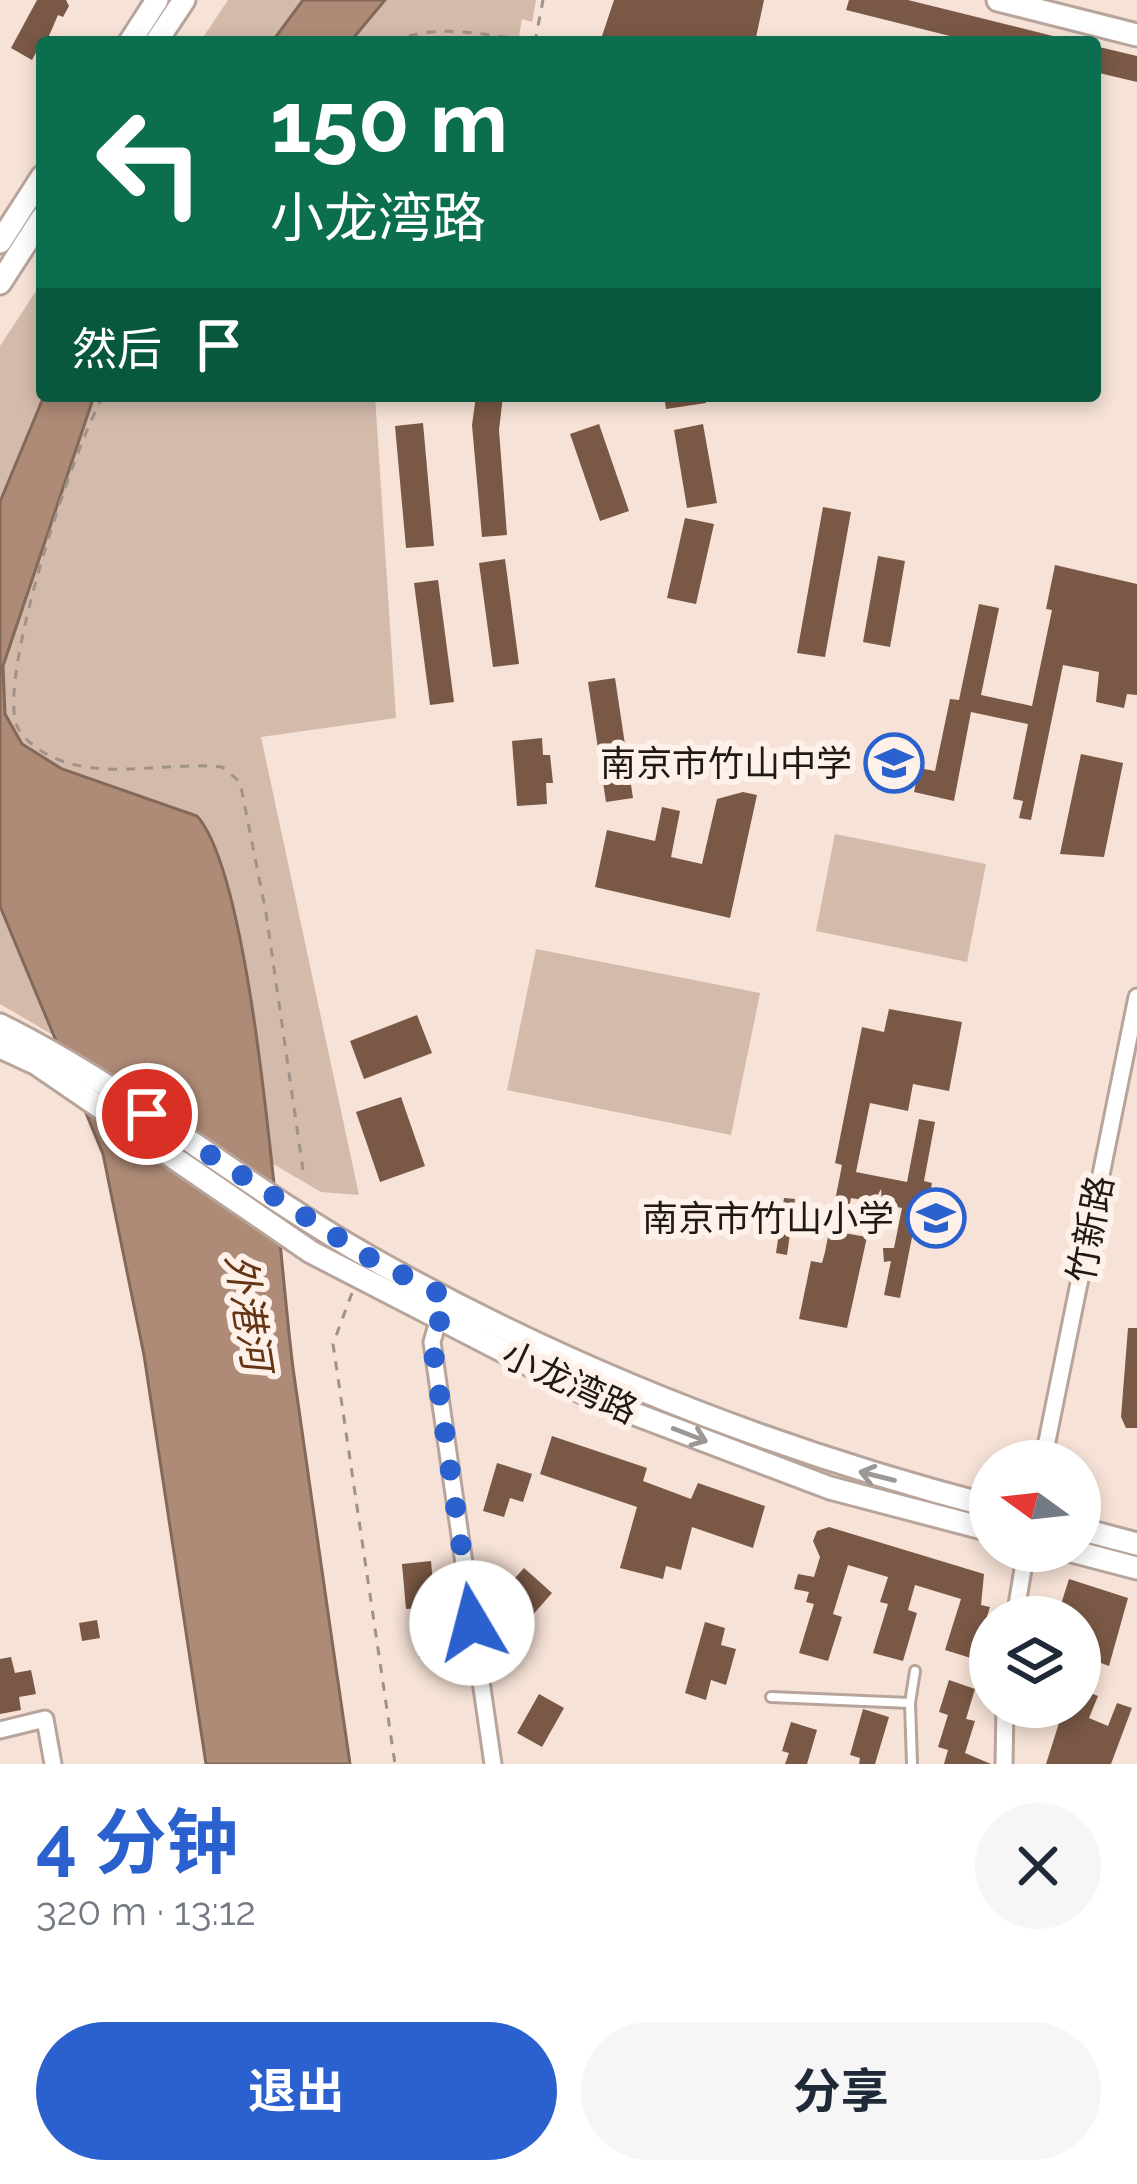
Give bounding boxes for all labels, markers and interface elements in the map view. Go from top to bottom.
text: 150 m [270,73,508,172]
icon: left [72,84,228,240]
text: 小龙湾路 [270,186,486,250]
icon: arrive [186,312,252,378]
text: 然后 [72,323,162,376]
school or university icon: 南京市竹山中学 [863,732,925,794]
place label: 南京市竹山中学 [600,742,852,784]
pin [96,1063,198,1165]
icon: arrive [114,1081,180,1147]
street label: 竹新路 [1059,1172,1121,1286]
school or university icon: 南京市竹山小学 [905,1187,967,1249]
place label: 南京市竹山小学 [642,1197,894,1239]
water label: 外港河 [217,1251,282,1380]
street label: 小龙湾路 [496,1333,644,1431]
one-way arrow [671,1426,708,1448]
north arrow [969,1440,1101,1572]
map controls [969,1440,1101,1728]
one-way arrow [858,1464,896,1486]
position arrow [409,1560,535,1686]
button: layers [969,1596,1101,1728]
text: 4 分钟 [36,1800,238,1885]
button: close [975,1803,1101,1929]
text: 320 m · 13:12 [36,1888,256,1934]
button: 退出 [36,2022,557,2160]
button: 分享 [581,2022,1101,2160]

